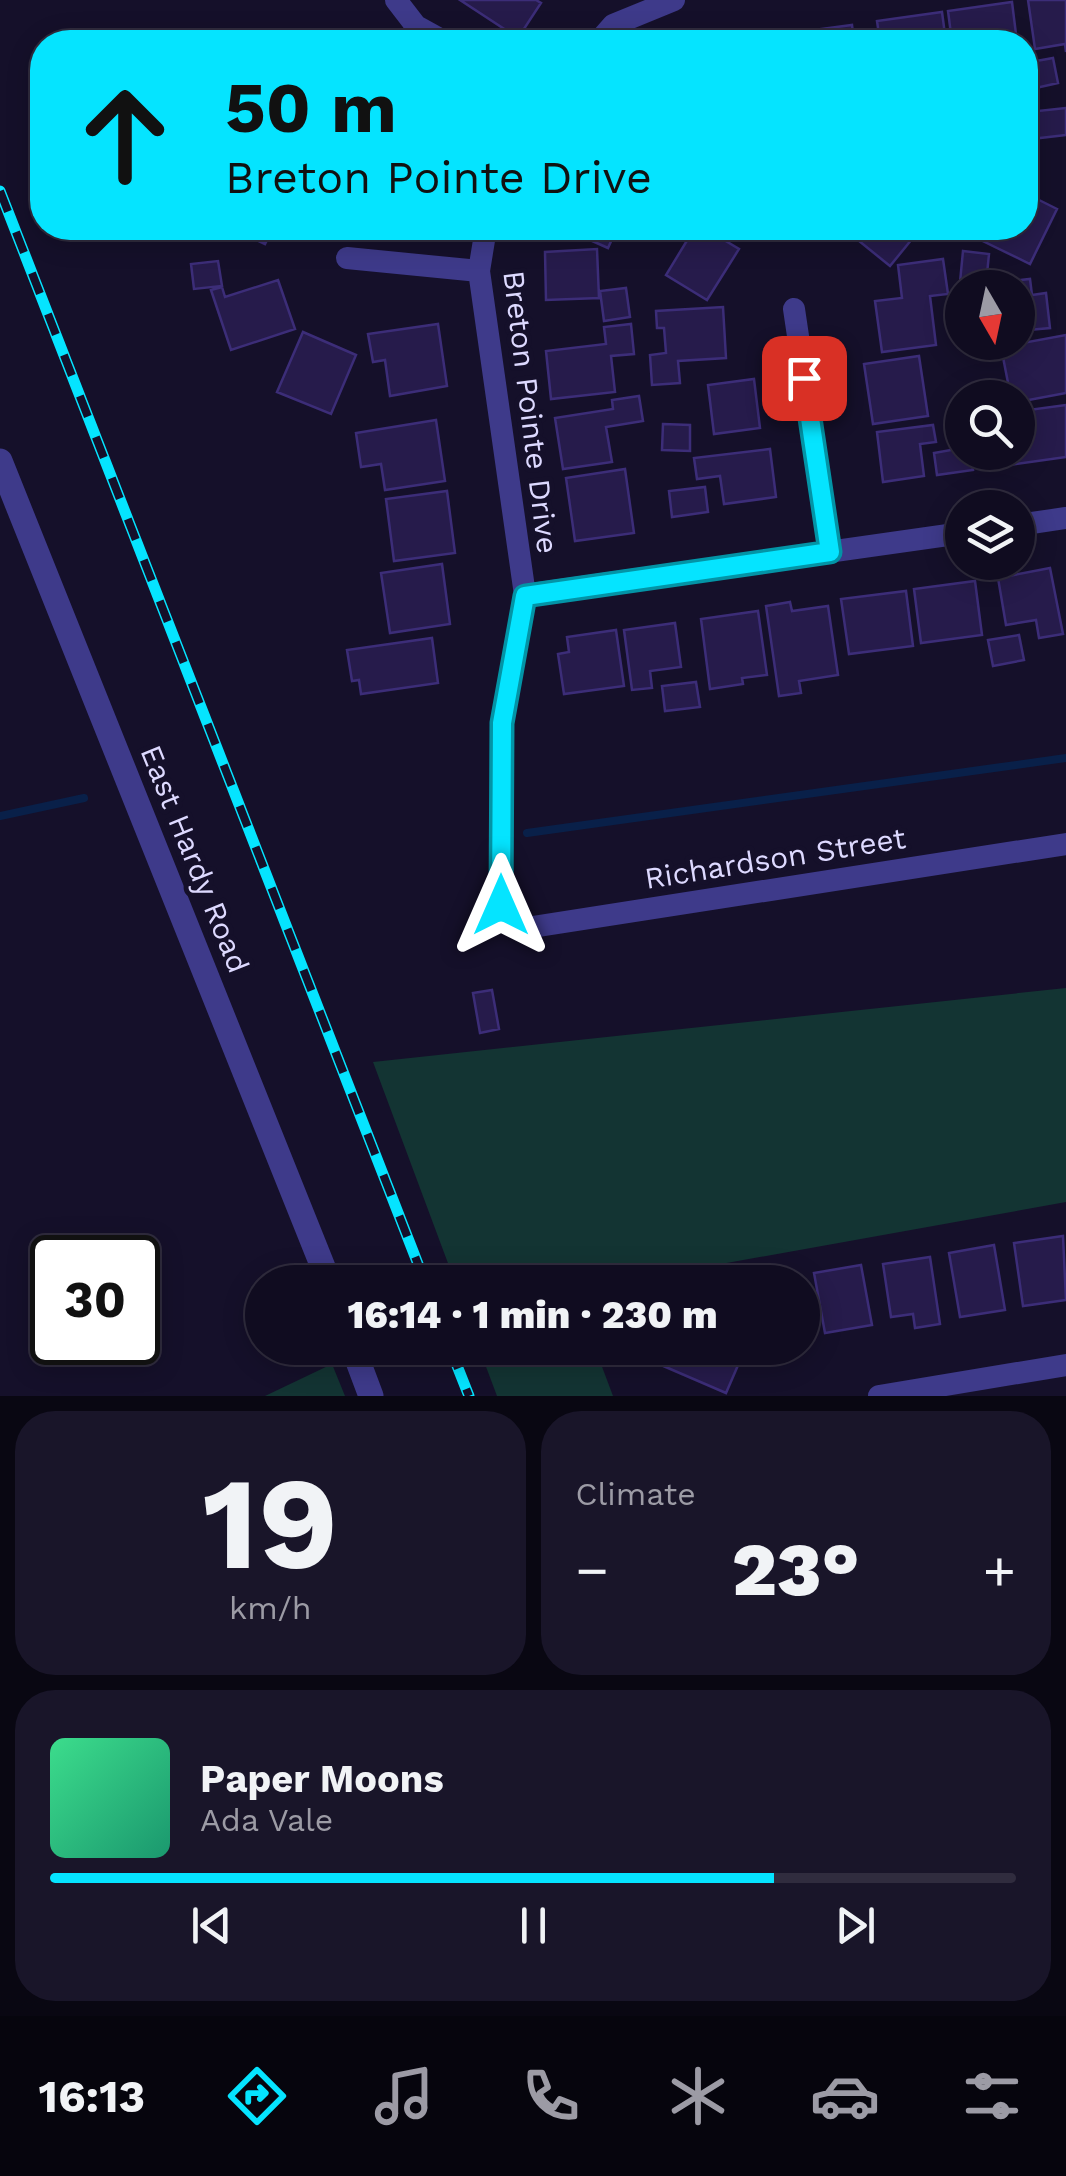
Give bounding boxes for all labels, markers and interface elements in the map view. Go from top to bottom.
text: 50 m [225,67,397,149]
icon: ahead [60,70,190,200]
text: Breton Pointe Drive [225,151,652,204]
street label: Breton Pointe Drive [496,269,566,555]
north arrow [945,270,1035,360]
map controls [945,270,1035,580]
pin [762,336,847,421]
icon: arrive [777,351,832,406]
button: search [945,380,1035,470]
button: layers [945,490,1035,580]
street label: East Hardy Road [133,740,257,978]
street label: Richardson Street [642,820,908,896]
position arrow [449,853,553,957]
speed limit sign: 30 [30,1235,160,1365]
text: 16:14 · 1 min · 230 m [347,1293,718,1337]
text: 19 [202,1447,338,1600]
text: Climate [576,1475,696,1513]
text: 23° [732,1525,860,1613]
text: − [576,1538,609,1602]
text: + [983,1538,1016,1602]
text: km/h [229,1589,311,1627]
text: Paper Moons [200,1757,444,1801]
text: Ada Vale [200,1801,333,1839]
icon: previous [184,1898,239,1953]
icon: pause [506,1898,561,1953]
icon: next [828,1898,883,1953]
icon: directions [222,2061,292,2131]
icon: music [369,2061,439,2131]
icon: phone [516,2061,586,2131]
icon: climate [663,2061,733,2131]
icon: car [810,2061,880,2131]
icon: filters [957,2061,1027,2131]
text: 16:13 [39,2070,145,2123]

